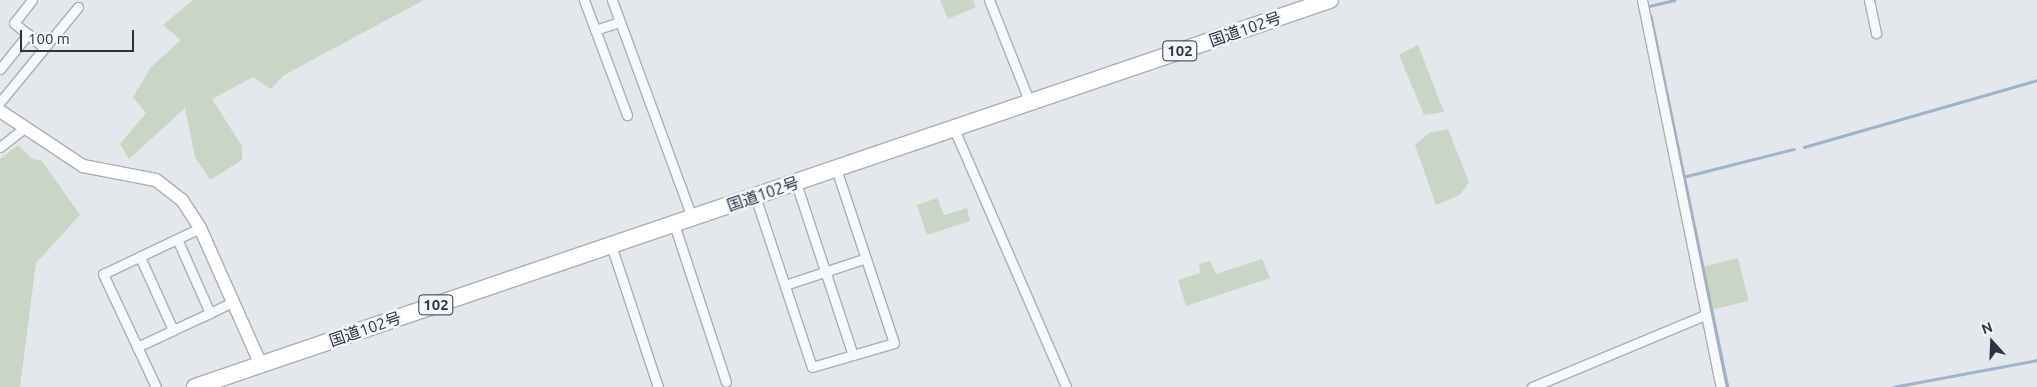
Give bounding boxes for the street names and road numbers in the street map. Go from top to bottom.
street label: 国道102号 [1206,8,1284,50]
road number: 102 [1161,38,1199,64]
street label: 国道102号 [724,173,802,215]
road number: 102 [417,292,455,318]
street label: 国道102号 [326,308,404,350]

